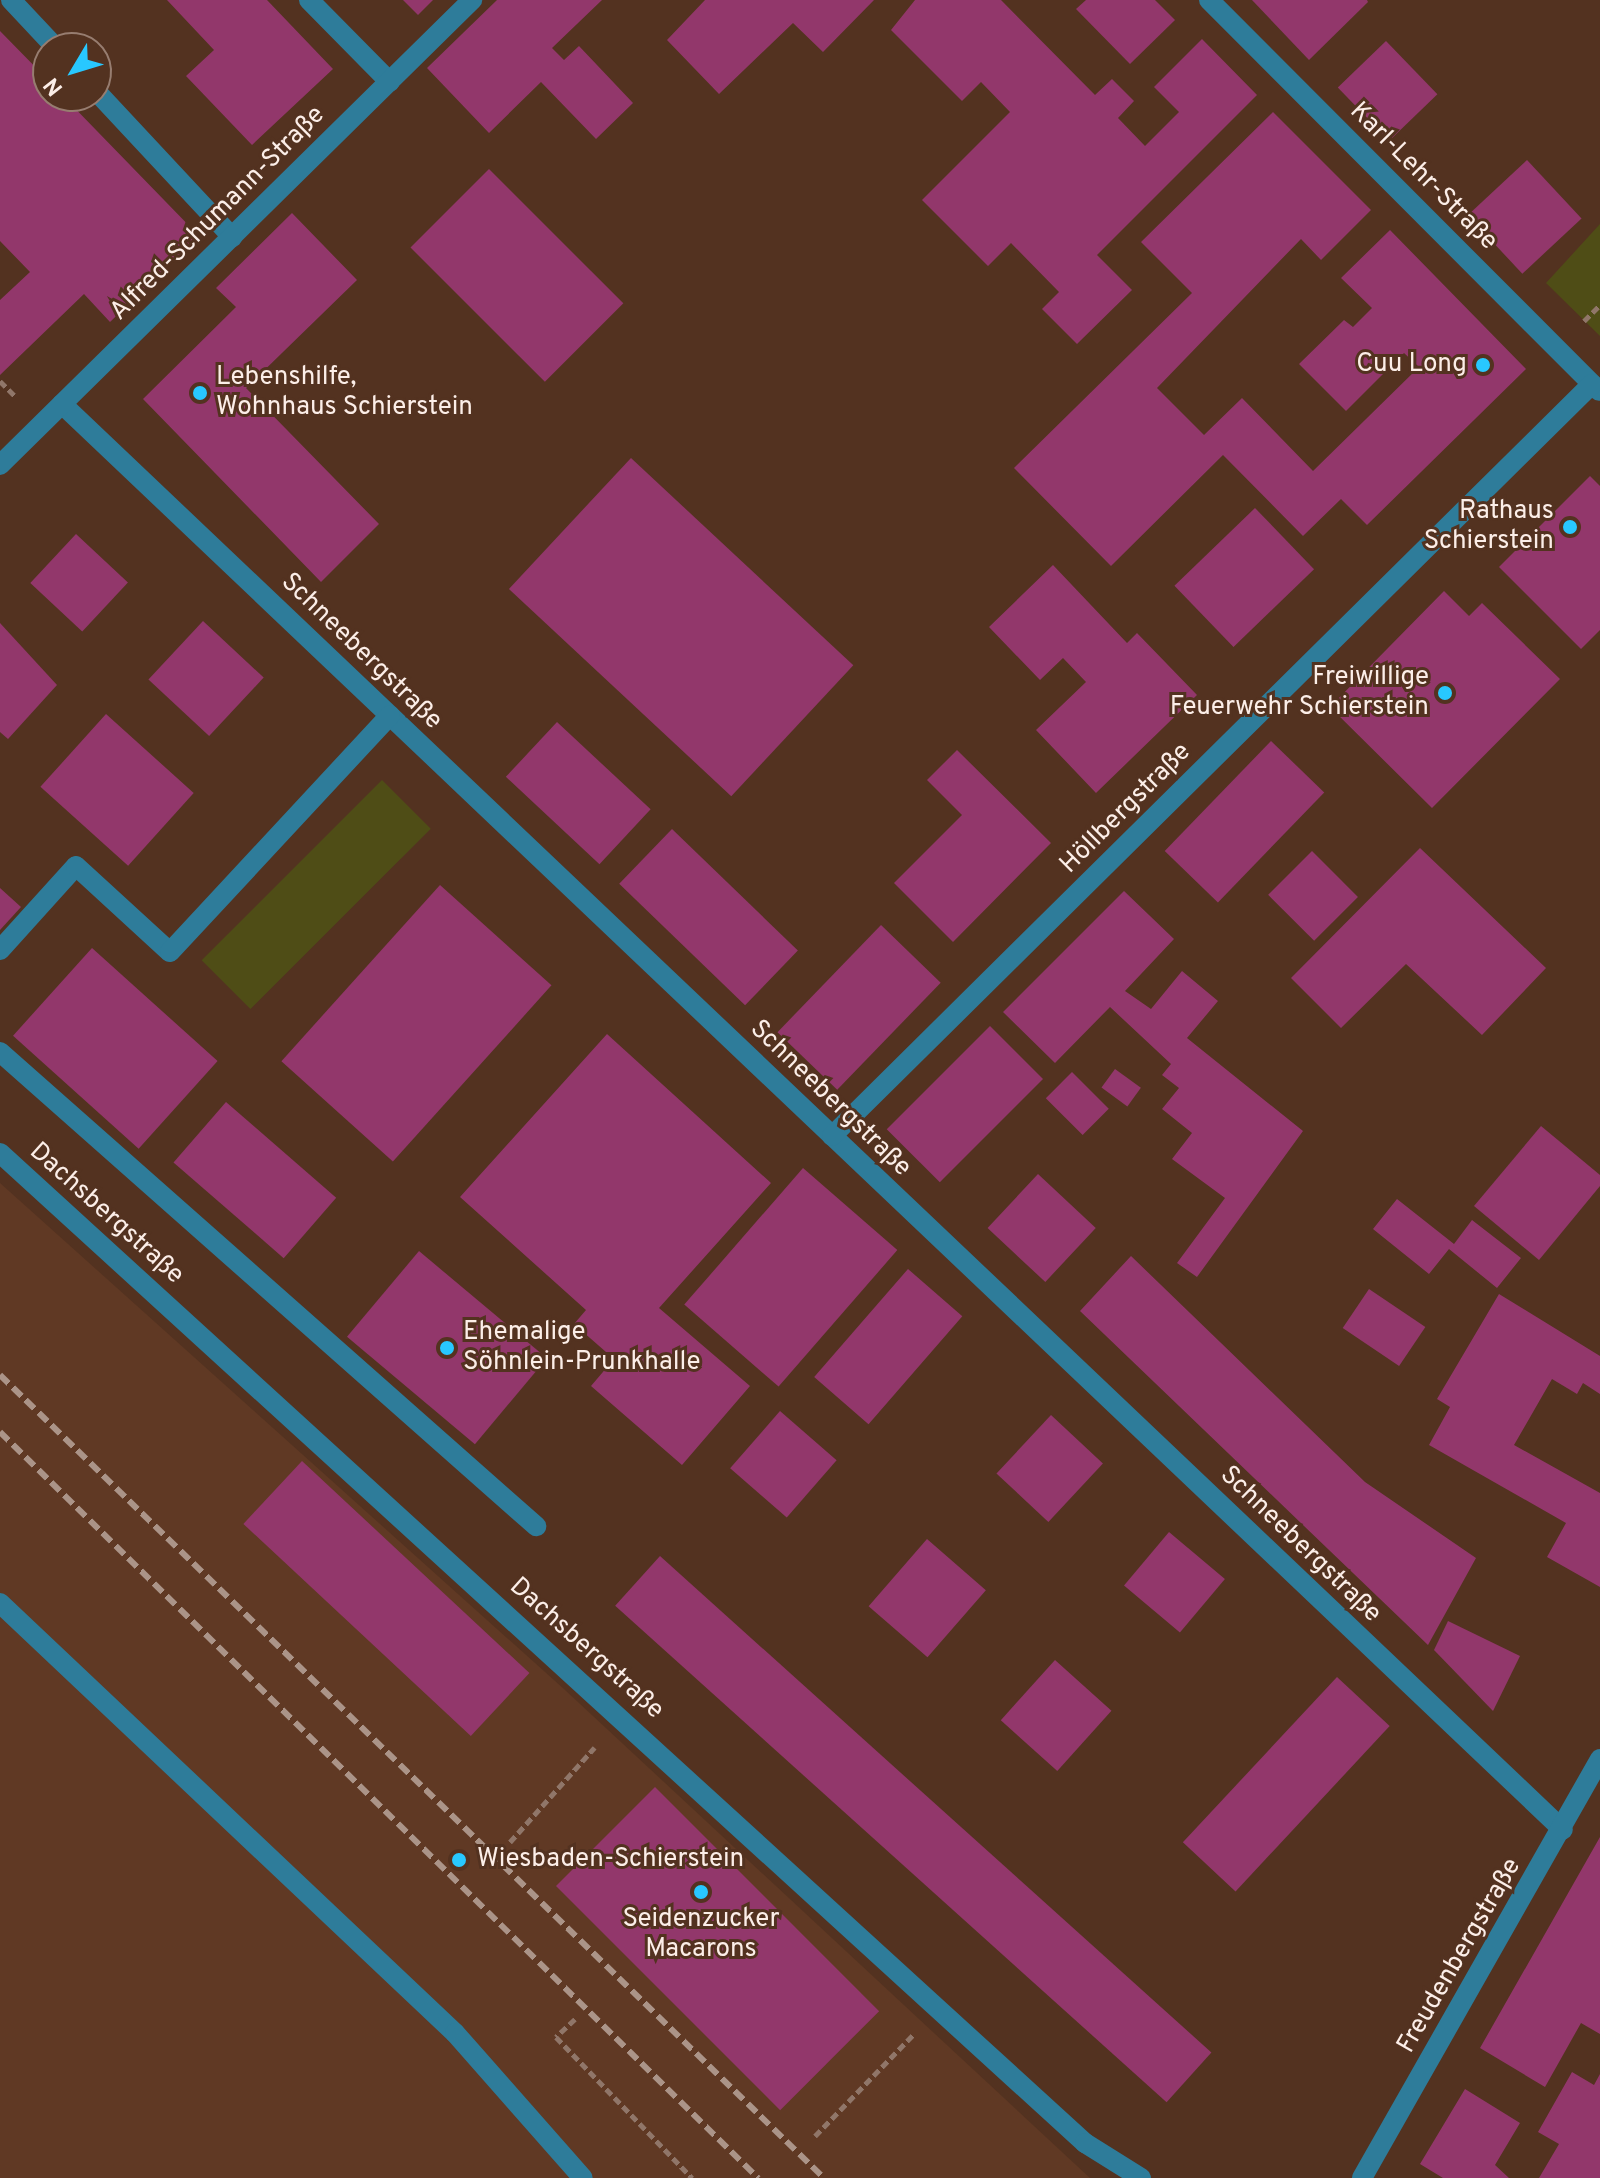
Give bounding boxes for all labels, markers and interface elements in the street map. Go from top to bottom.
north arrow [32,32,112,112]
text: N [39,71,70,100]
street label: Karl-Lehr-Straße [1342,96,1504,258]
street label: Alfred-Schumann-Straße [104,100,332,328]
place label: Cuu Long [1356,349,1467,381]
marker: Cuu Long [1474,356,1492,374]
place label: Lebenshilfe, Wohnhaus Schierstein [216,362,473,424]
marker: Lebenshilfe, Wohnhaus Schierstein [191,384,209,402]
place label: Rathaus Schierstein [1424,496,1554,558]
marker: Rathaus Schierstein [1561,518,1579,536]
street label: Schneebergstraße [274,567,448,737]
place label: Freiwillige Feuerwehr Schierstein [1170,662,1429,724]
marker: Freiwillige Feuerwehr Schierstein [1436,684,1454,702]
street label: Höllbergstraße [1054,737,1198,881]
street label: Schneebergstraße [743,1014,917,1184]
street label: Dachsbergstraße [22,1137,190,1291]
place label: Ehemalige Söhnlein-Prunkhalle [463,1317,700,1378]
marker: Ehemalige Söhnlein-Prunkhalle [438,1339,456,1357]
street label: Schneebergstraße [1213,1460,1387,1630]
street label: Dachsbergstraße [502,1572,670,1726]
place label: Wiesbaden-Schierstein [477,1844,744,1876]
marker: Wiesbaden-Schierstein [448,1849,470,1871]
street label: Freudenbergstraße [1392,1853,1528,2059]
marker: Seidenzucker Macarons [692,1883,710,1901]
place label: Seidenzucker Macarons [622,1904,780,1966]

